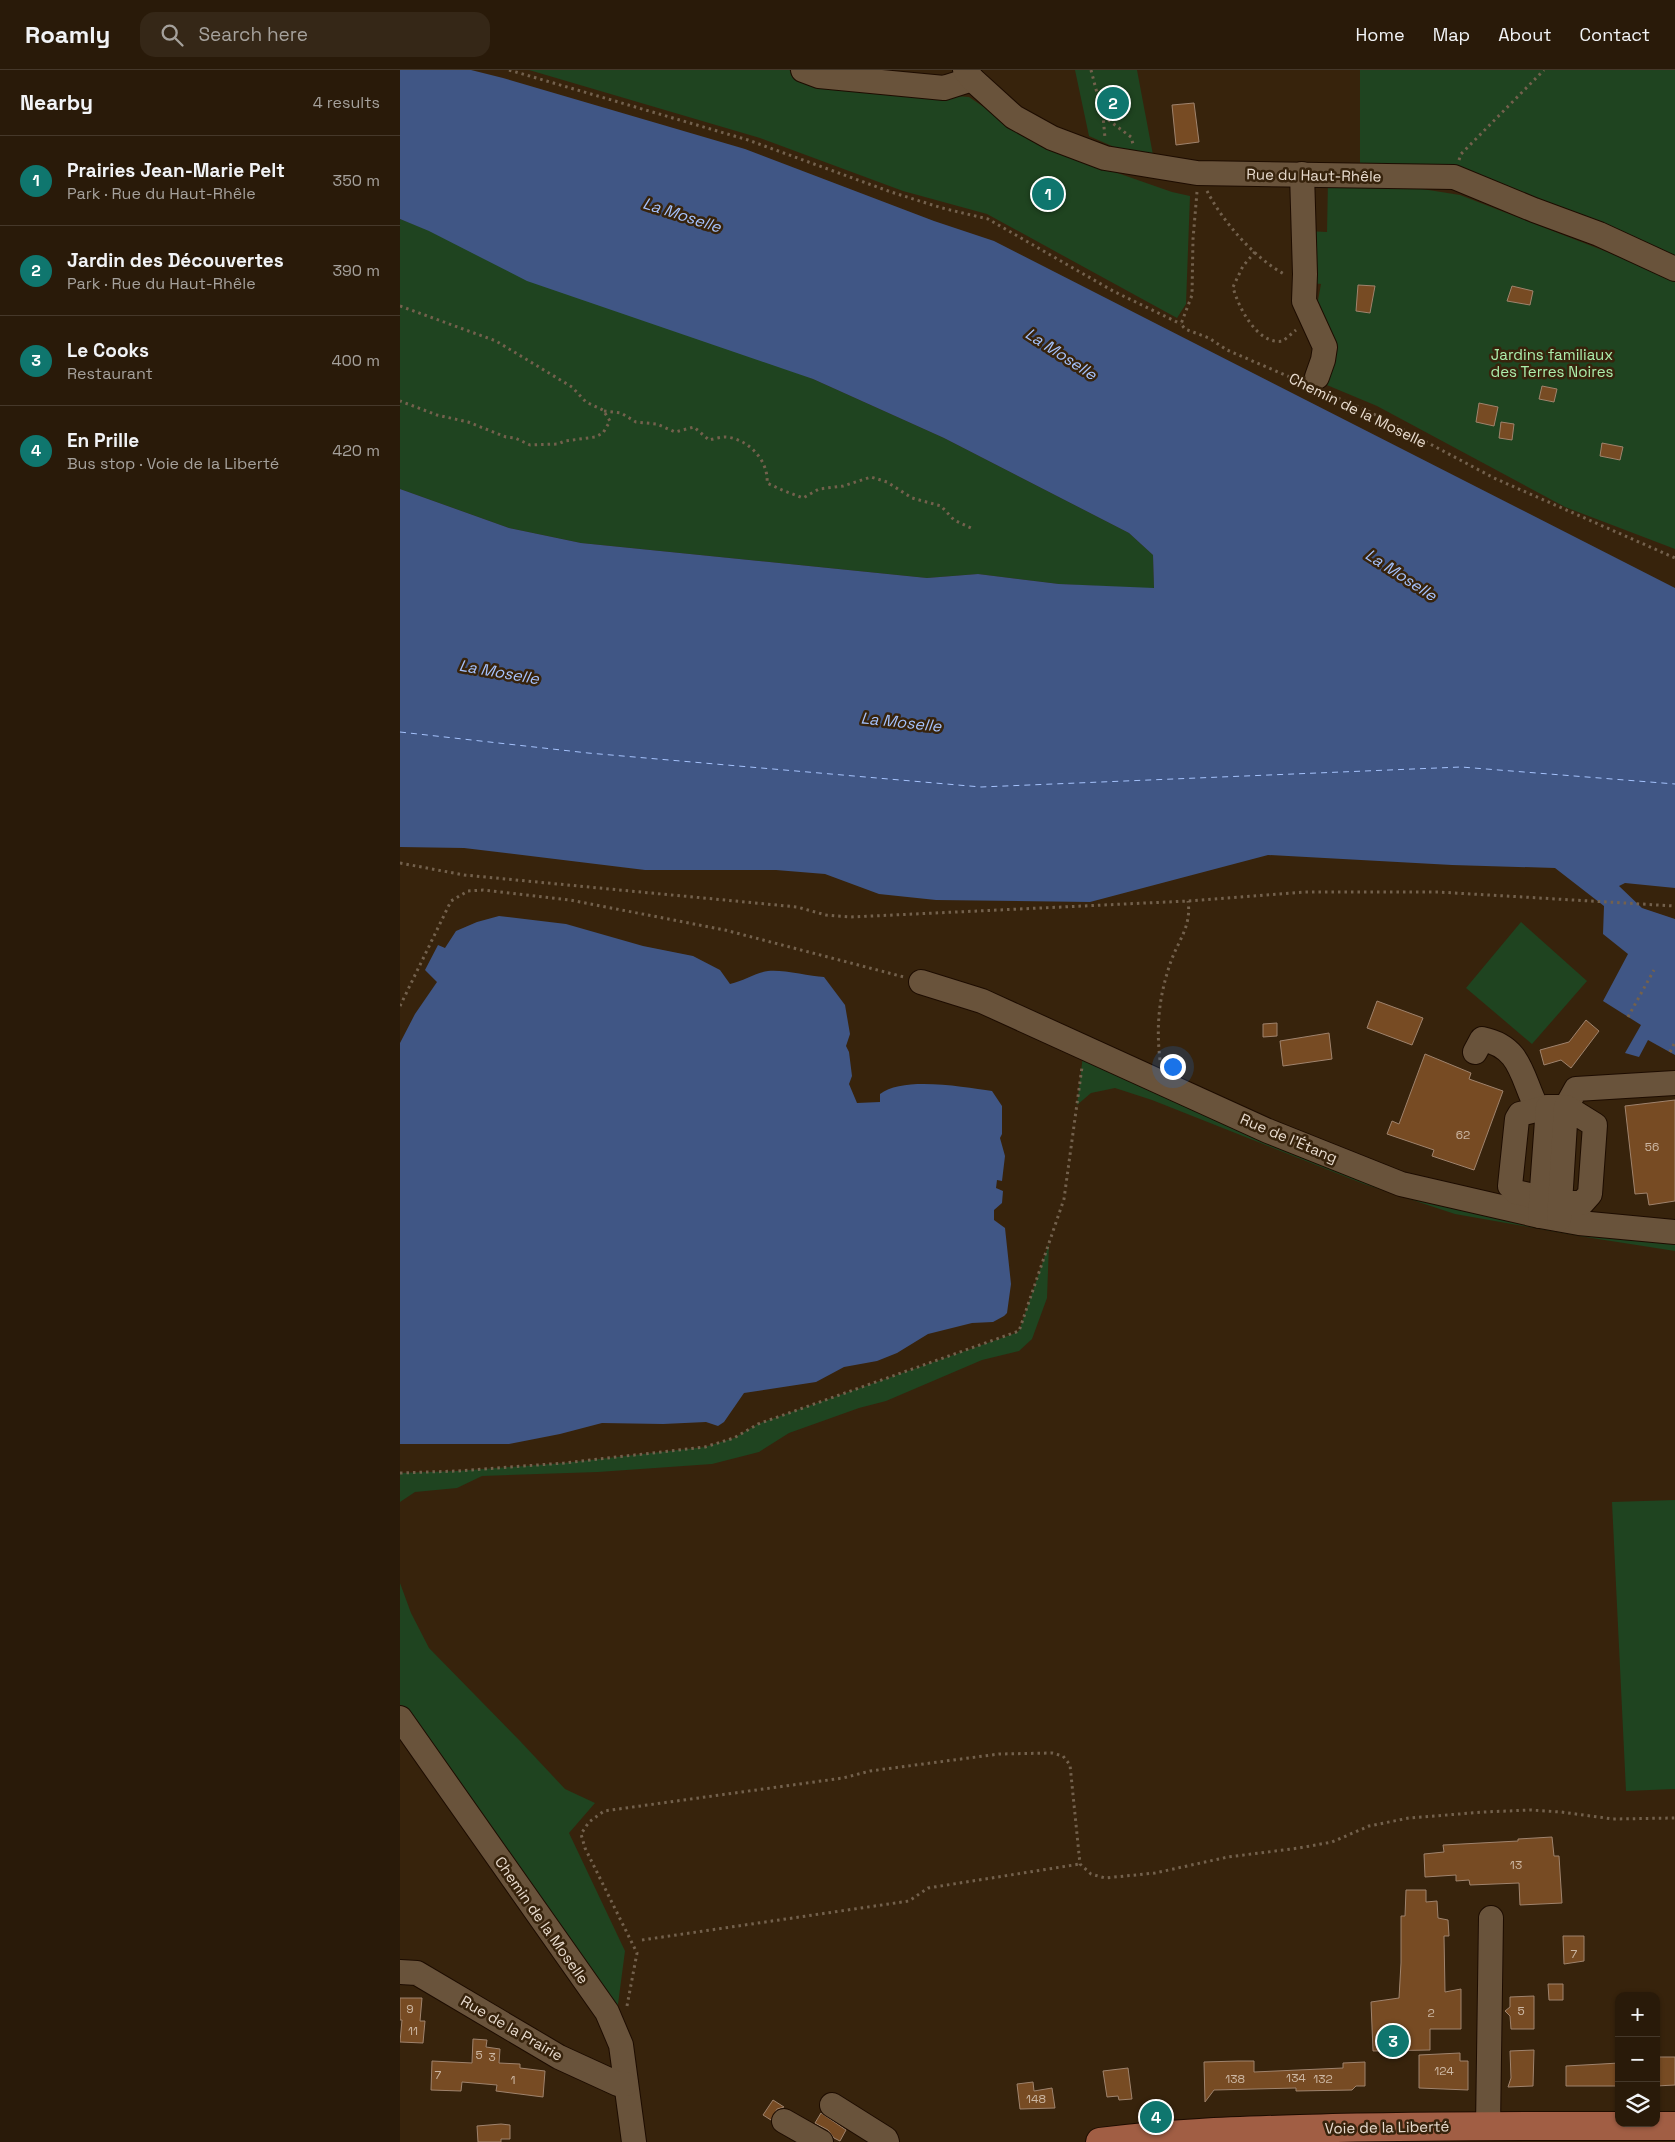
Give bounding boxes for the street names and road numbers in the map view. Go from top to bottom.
street label: Rue du Haut-Rhêle [1246,164,1382,186]
street label: Chemin de la Moselle [1286,368,1430,452]
street label: Rue de l'Étang [1237,1109,1341,1167]
street label: Chemin de la Moselle [491,1853,593,1987]
street label: Rue de la Prairie [458,1991,567,2065]
street label: Voie de la Liberté [1325,2116,1450,2138]

